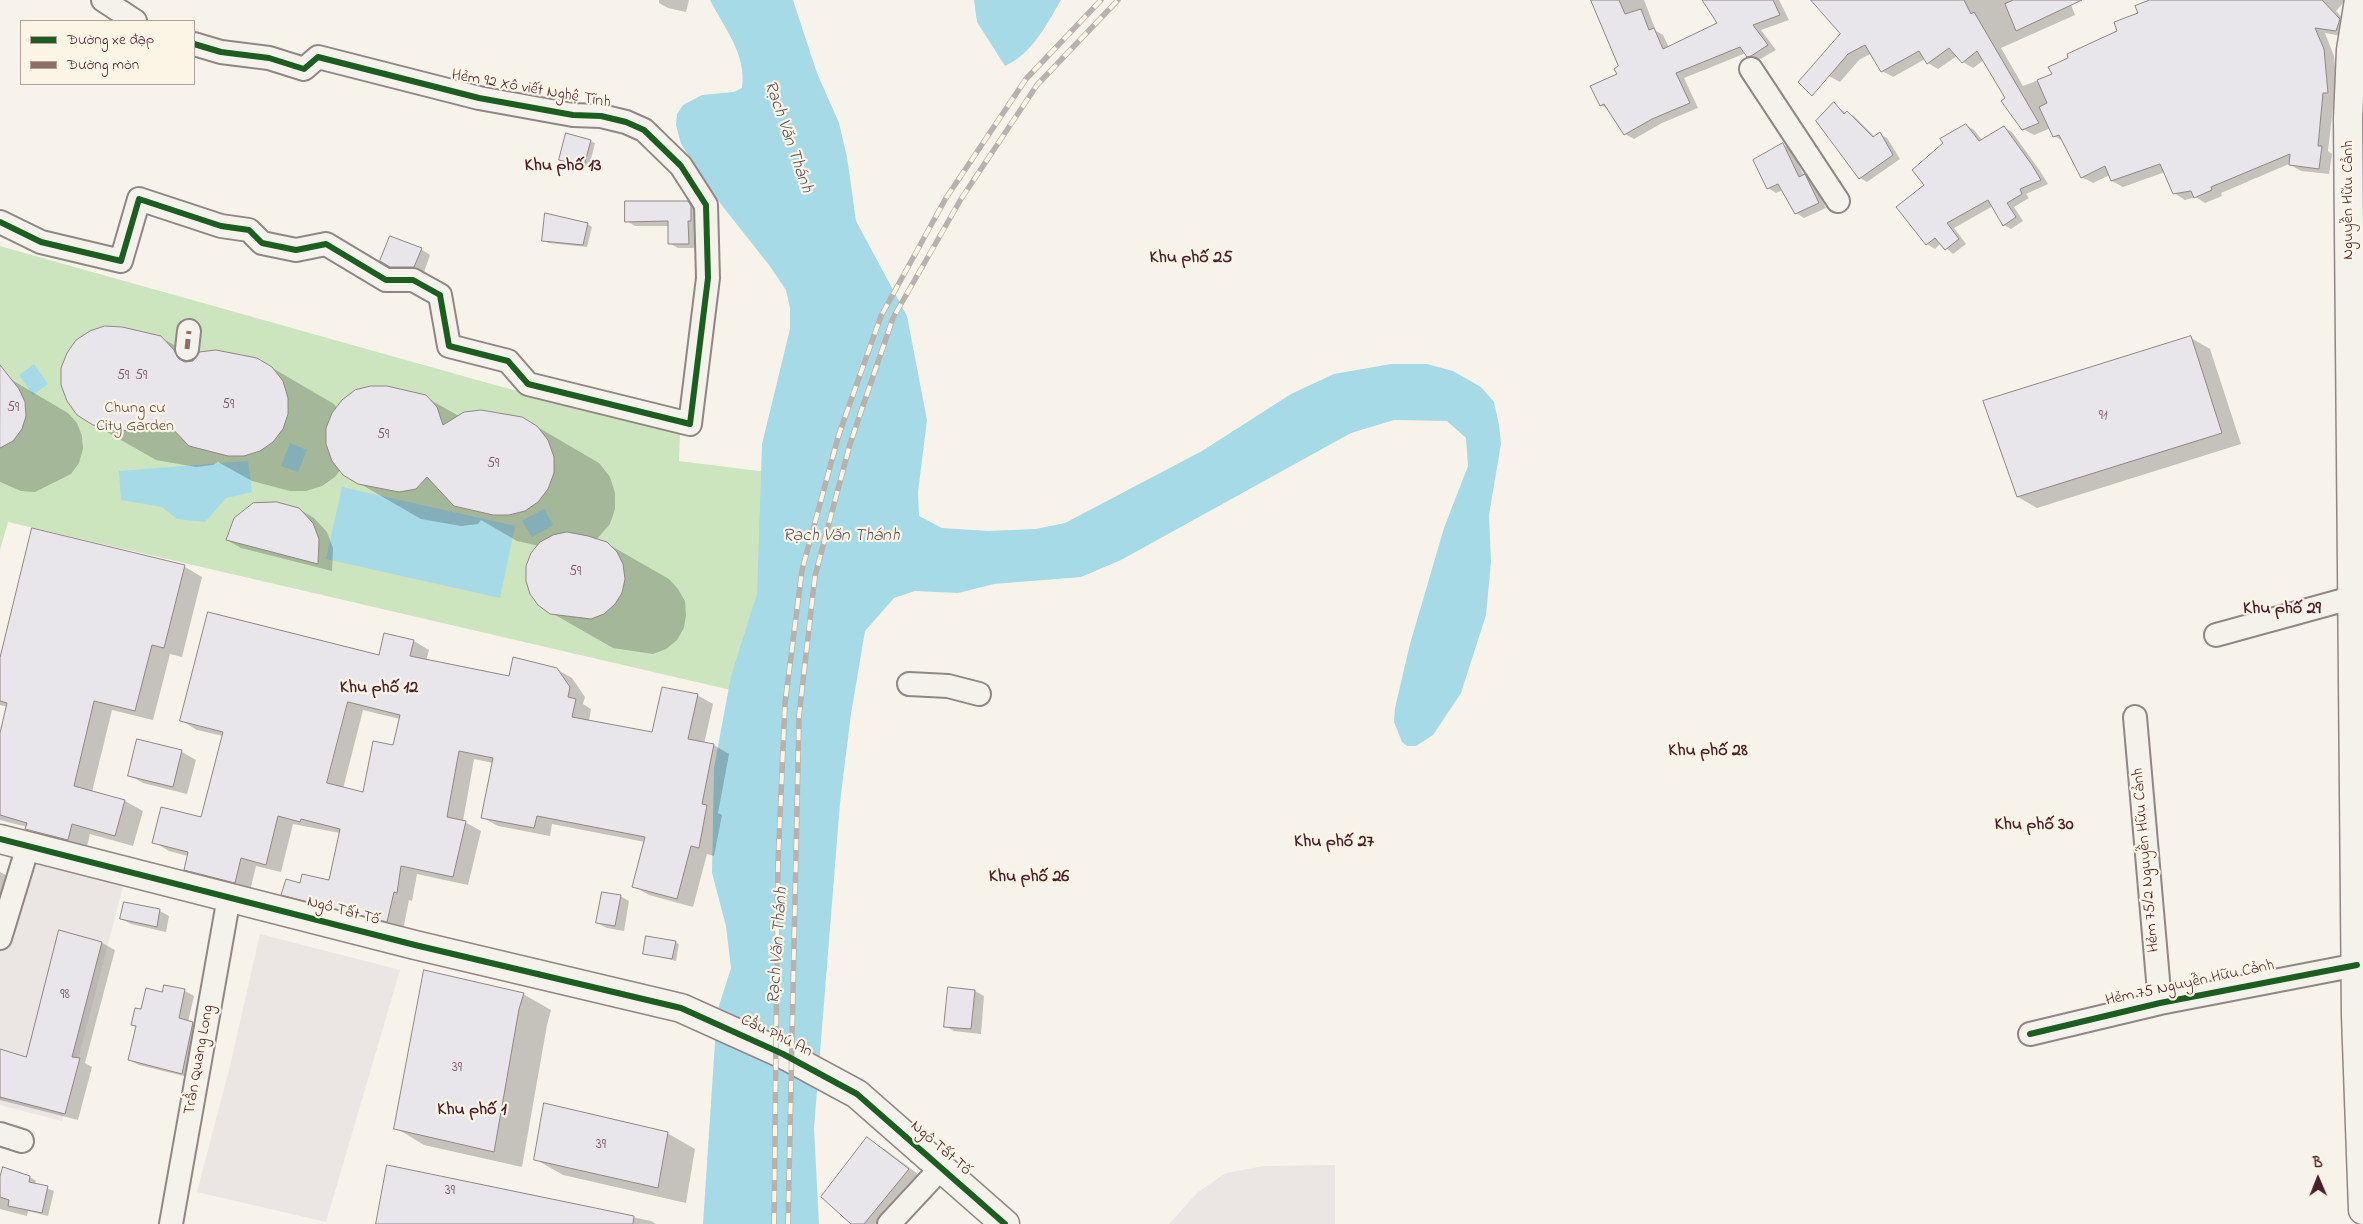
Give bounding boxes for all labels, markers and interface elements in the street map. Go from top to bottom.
legend [20,20,195,85]
text: Đường xe đạp [67,29,154,51]
text: Đường mòn [67,54,139,76]
street label: Hẻm 92 Xô viết Nghệ Tĩnh [450,67,612,113]
water label: Rạch Văn Thánh [758,78,816,196]
street label: Nguyễn Hữu Cảnh [2339,140,2359,260]
district label: Khu phố 13 [525,156,601,178]
district label: Khu phố 25 [1150,248,1232,270]
house number: 59 [117,369,129,385]
house number: 59 [135,369,147,385]
house number: 59 [222,398,234,414]
park label: Chung cư City Garden [96,399,174,437]
house number: 59 [7,401,19,417]
house number: 91 [2099,409,2107,425]
house number: 59 [377,428,389,444]
house number: 59 [487,457,499,473]
water label: Rạch Văn Thánh [782,526,900,548]
house number: 59 [569,565,581,581]
district label: Khu phố 29 [2243,599,2321,621]
district label: Khu phố 12 [340,678,418,700]
district label: Khu phố 28 [1668,741,1748,763]
street label: Hẻm 75/2 Nguyễn Hữu Cảnh [2129,767,2165,953]
district label: Khu phố 30 [1995,815,2073,837]
district label: Khu phố 27 [1294,832,1374,854]
district label: Khu phố 26 [989,867,1069,889]
water label: Rạch Văn Thánh [764,887,794,1005]
street label: Ngô Tất Tố [305,893,381,931]
street label: Hẻm 75 Nguyễn Hữu Cảnh [2104,957,2276,1011]
house number: 98 [60,988,70,1004]
street label: Trần Quang Long [181,1004,219,1116]
street label: Cầu Phú An [737,1011,815,1063]
house number: 39 [452,1061,462,1077]
district label: Khu phố 1 [437,1100,507,1122]
street label: Ngô Tất Tố [906,1117,974,1181]
house number: 39 [596,1138,606,1154]
text: B [2313,1153,2323,1174]
north arrow [2293,1154,2343,1204]
house number: 39 [445,1184,455,1200]

